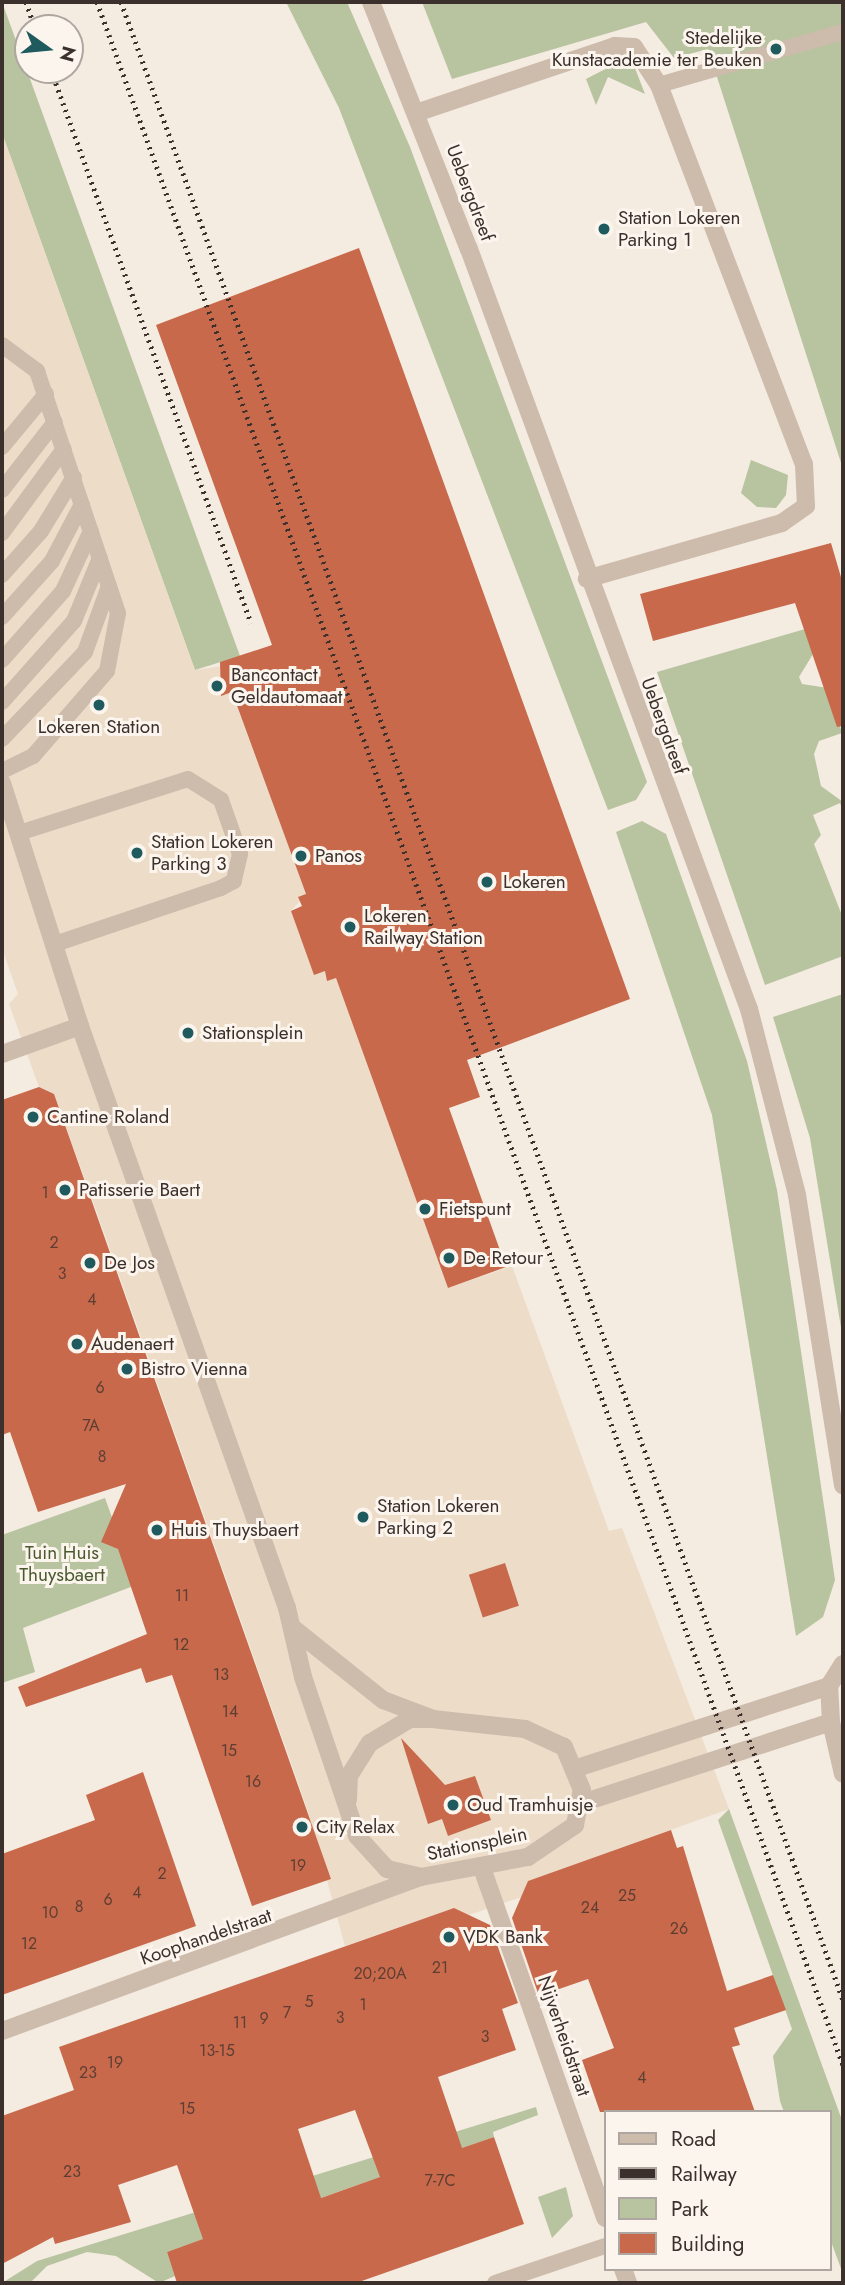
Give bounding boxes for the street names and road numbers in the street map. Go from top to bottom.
street label: Uebergdreef [441,142,499,244]
street label: Uebergdreef [636,674,692,778]
street label: Stationsplein [425,1822,529,1866]
street label: Koophandelstraat [137,1904,275,1970]
street label: Nijverheidstraat [533,1973,595,2099]

